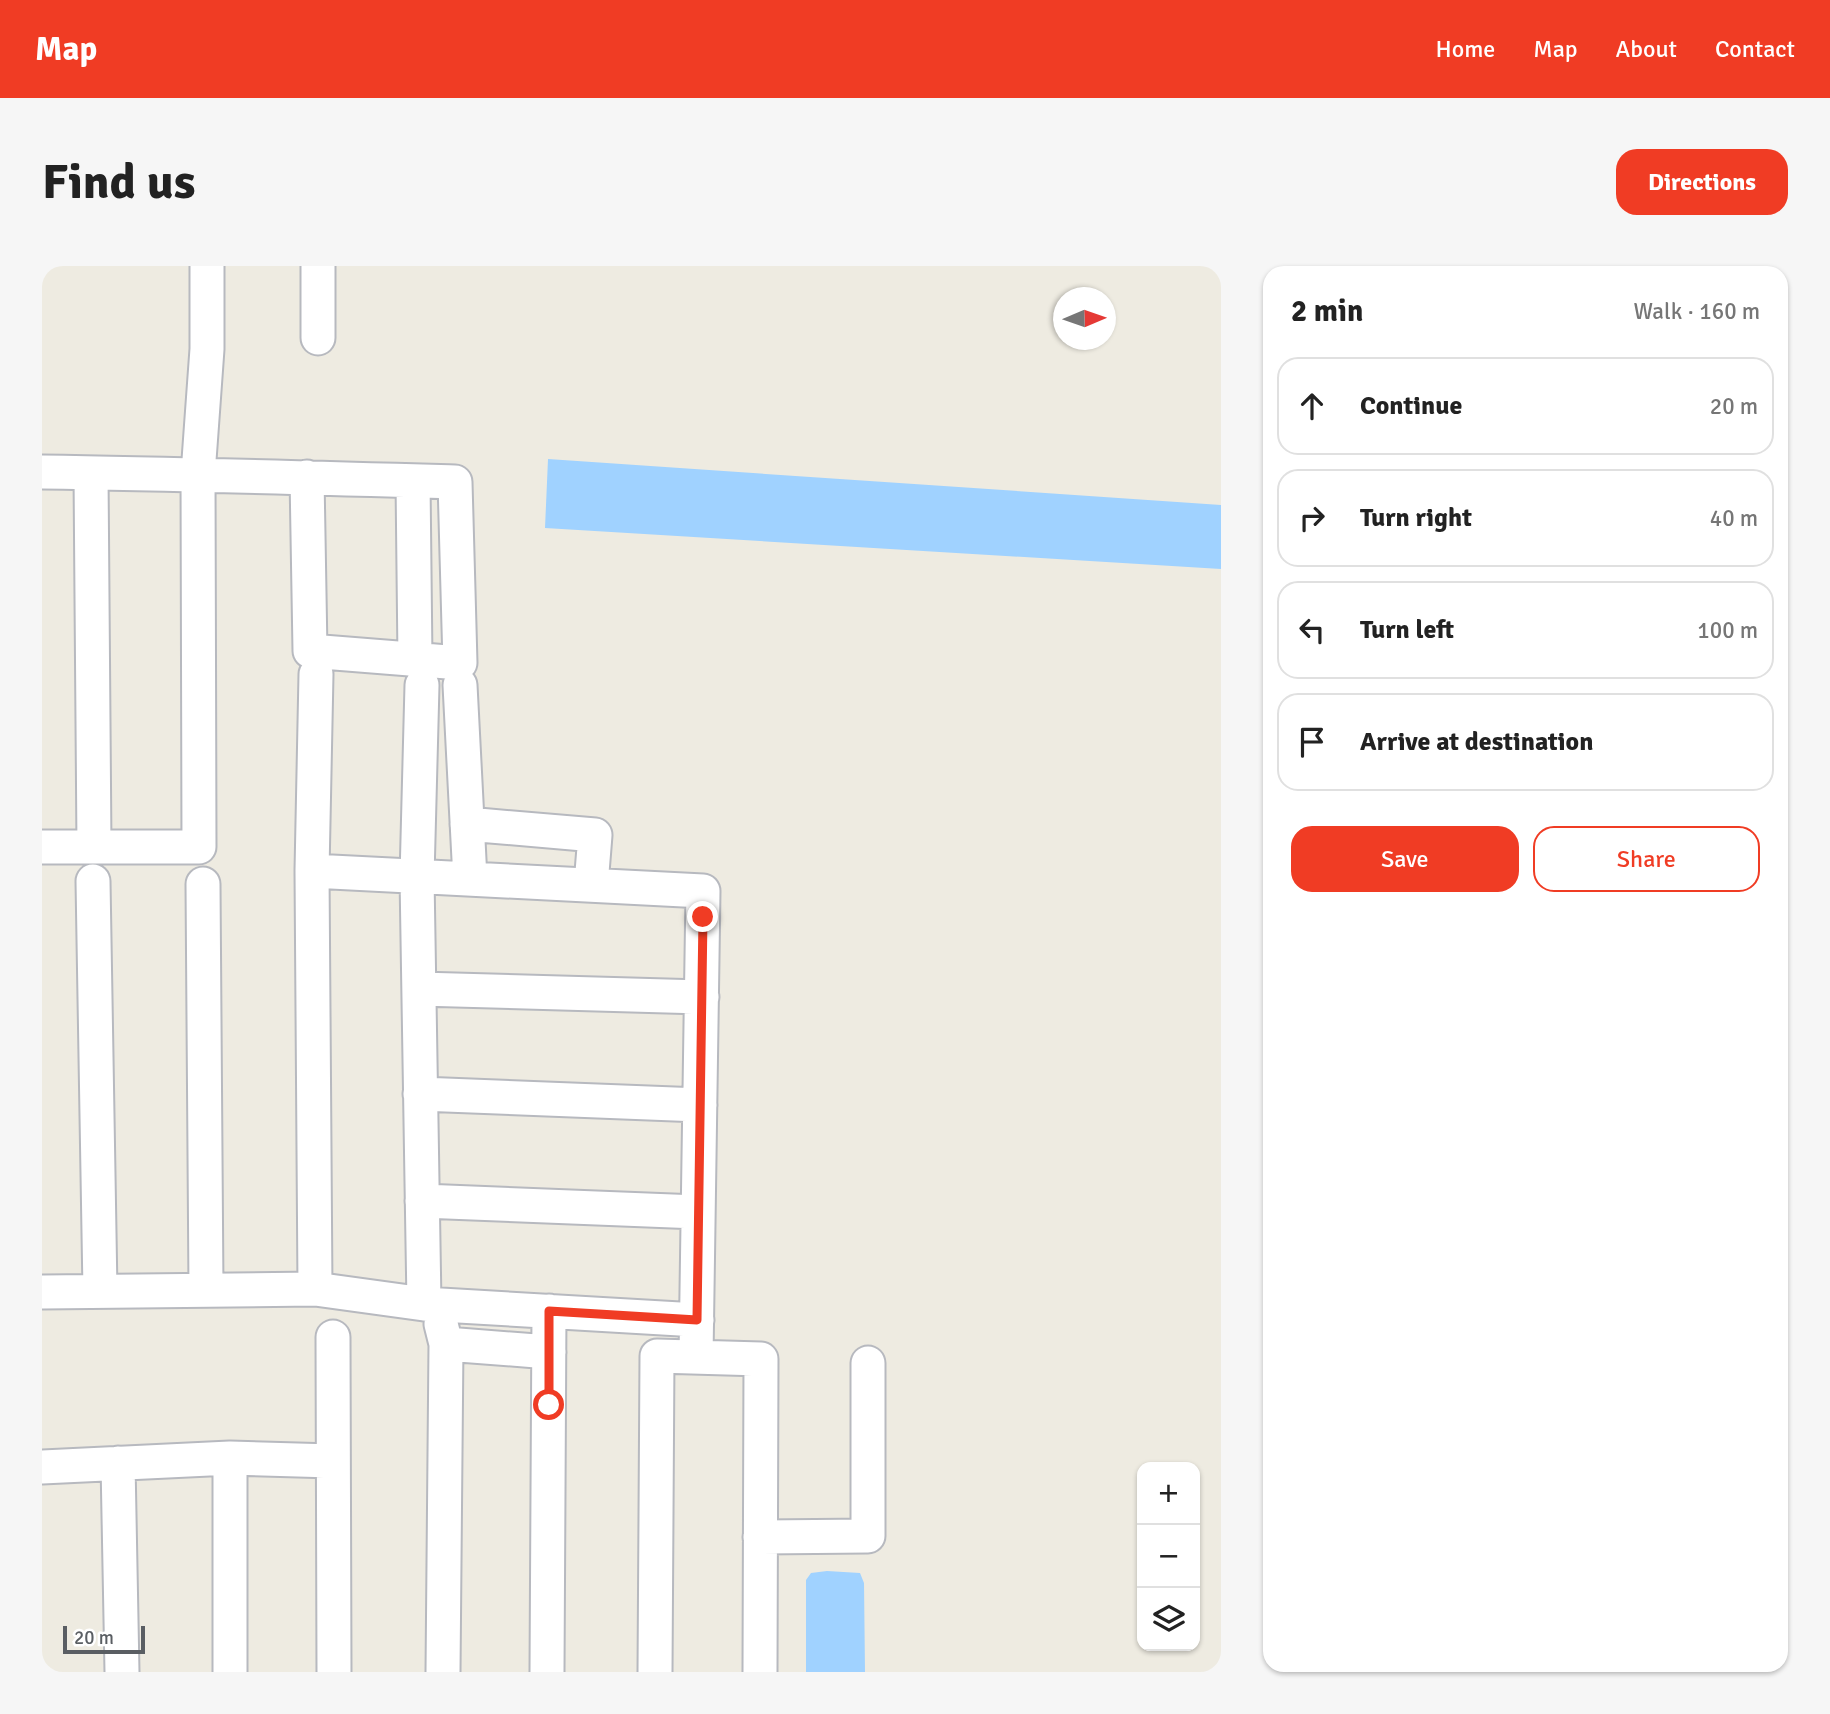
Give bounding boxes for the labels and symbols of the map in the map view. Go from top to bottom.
north arrow [1053,287,1116,350]
route end [687,901,718,932]
route start [533,1389,564,1420]
scale bar [63,1623,145,1655]

